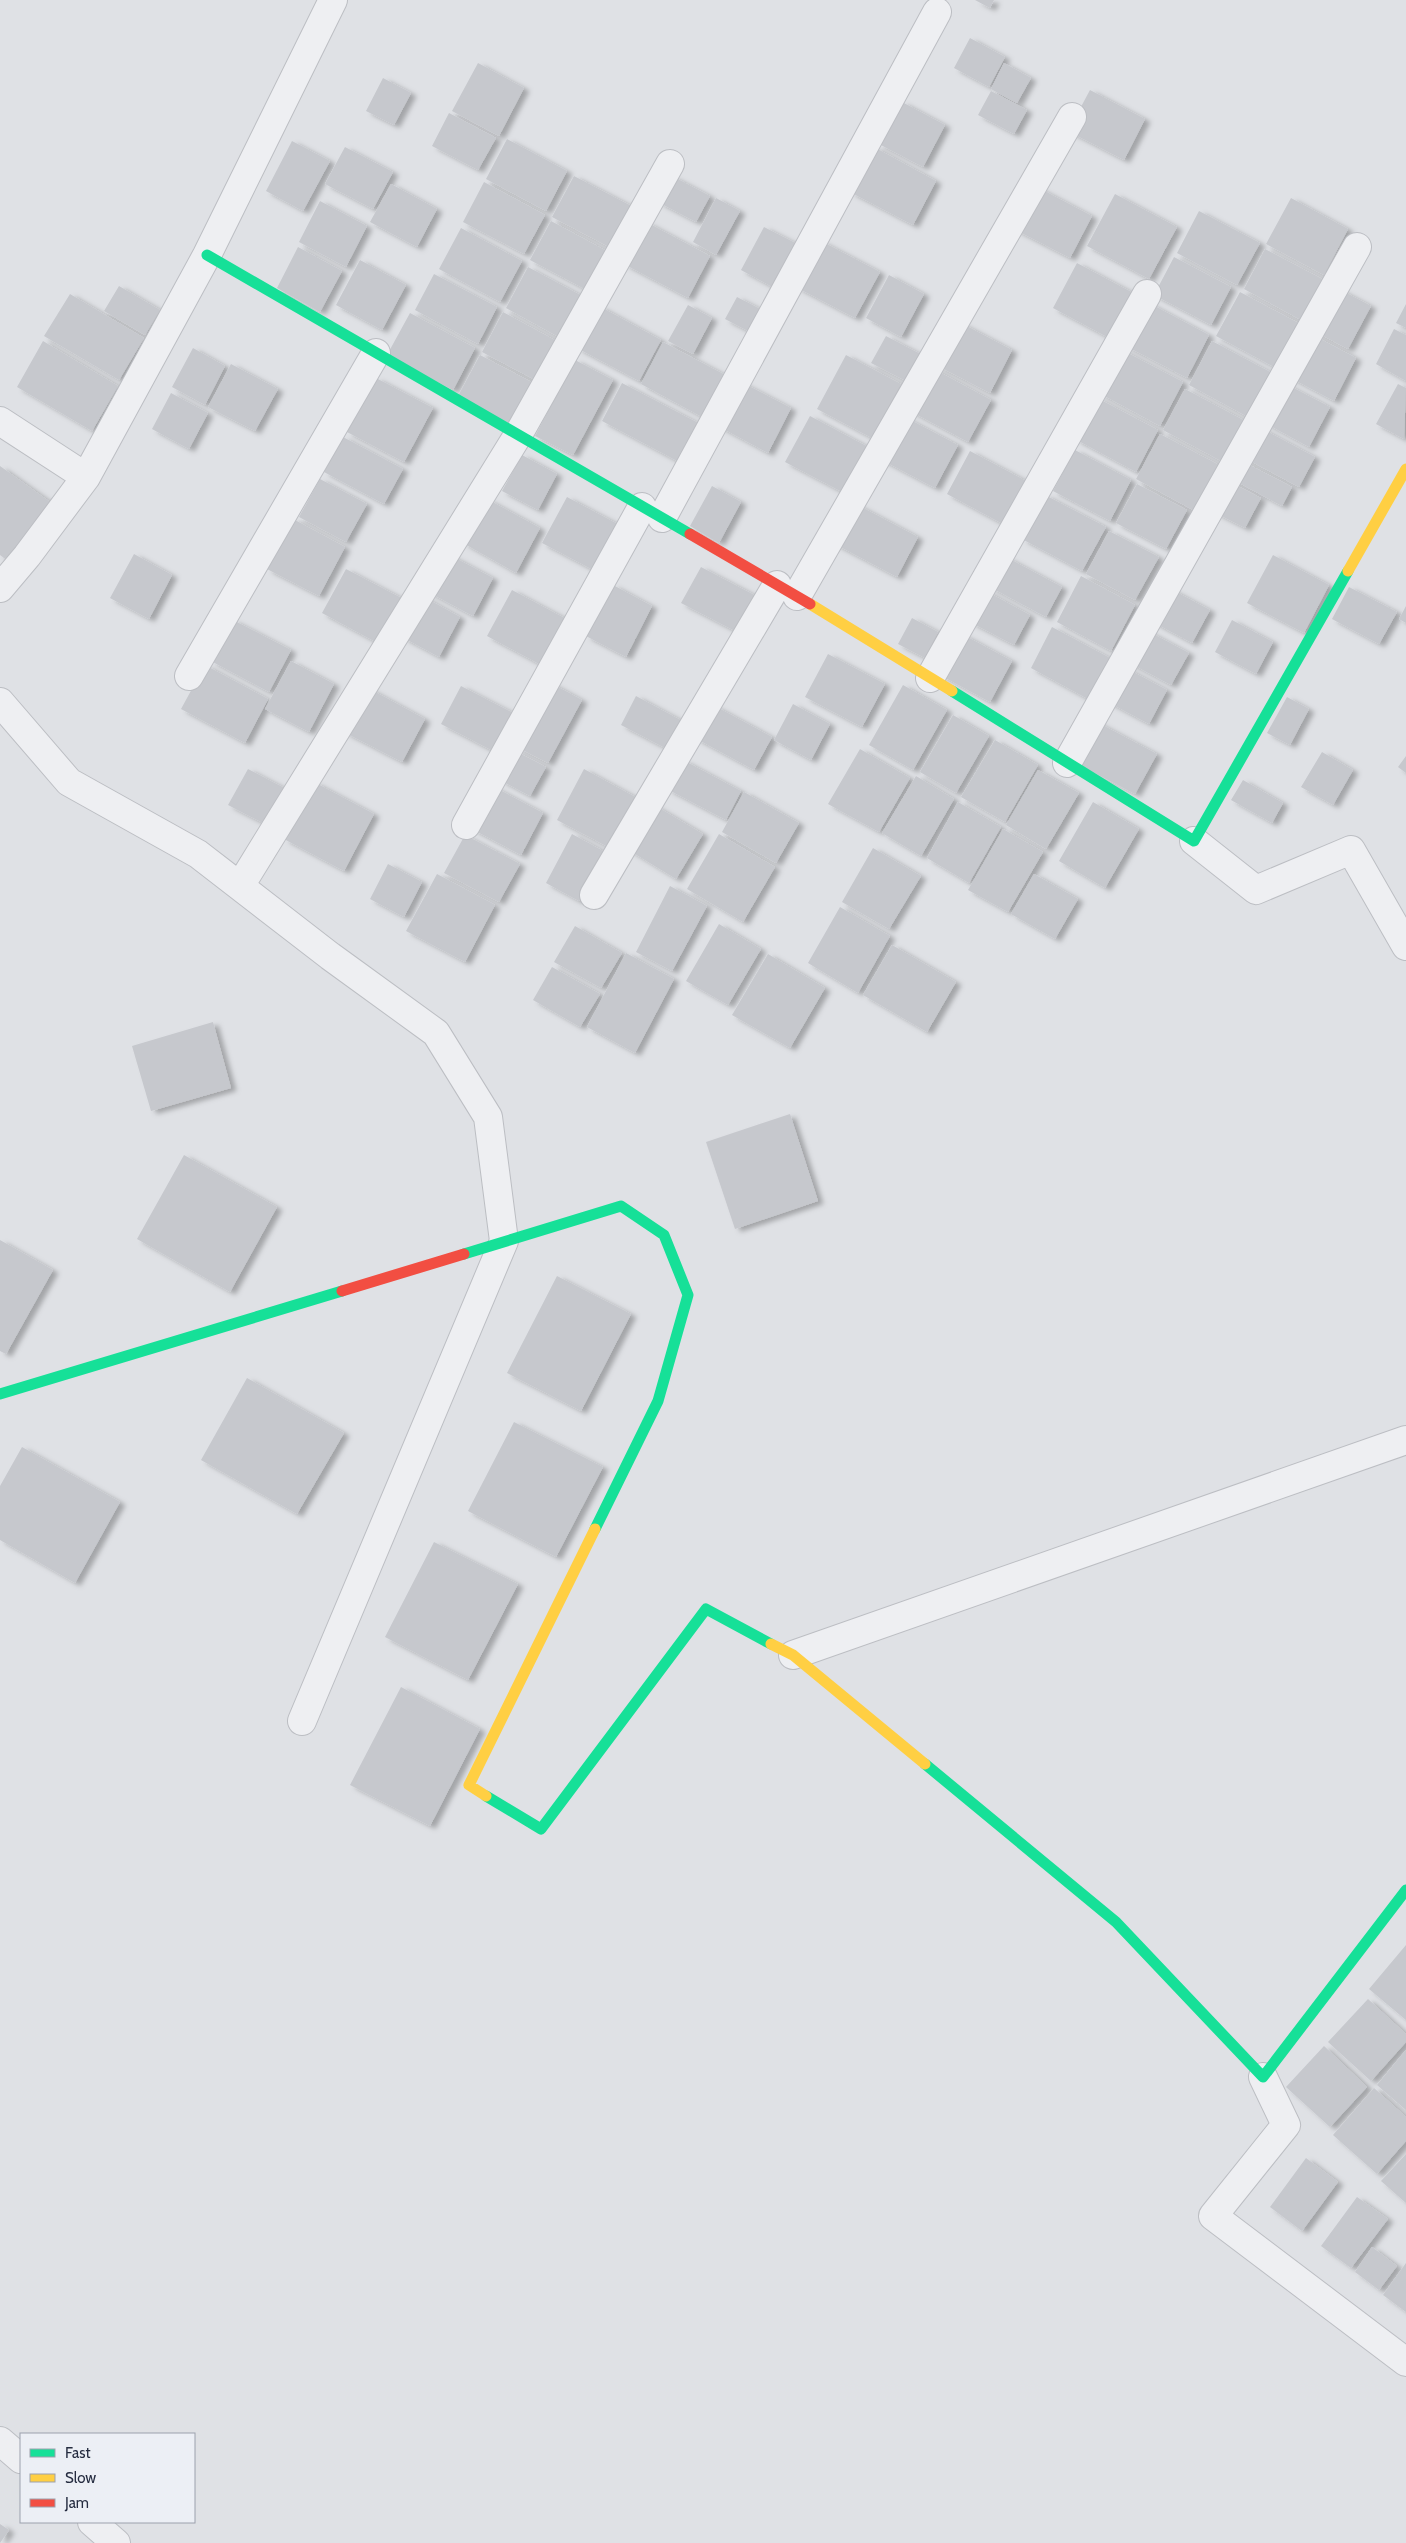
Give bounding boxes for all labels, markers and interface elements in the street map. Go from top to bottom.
legend [20,2433,195,2523]
text: Fast [65,2444,90,2462]
text: Slow [65,2469,96,2487]
text: Jam [64,2494,89,2512]

